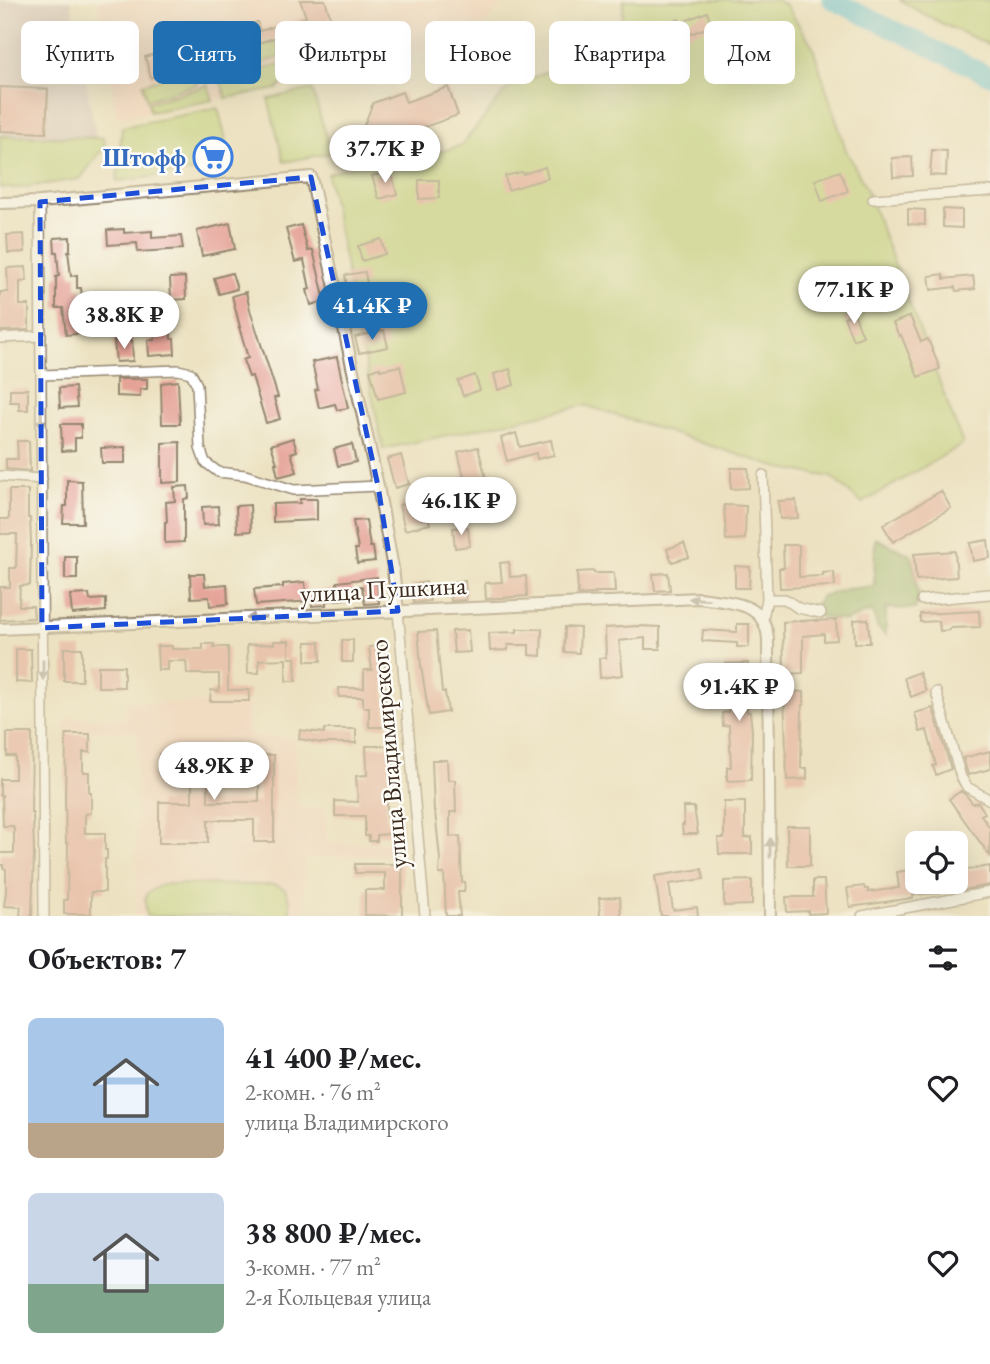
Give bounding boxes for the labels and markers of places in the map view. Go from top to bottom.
pin: 37.7K ₽ [320,125,450,185]
supermarket icon: Штофф [192,136,234,178]
place label: Штофф [102,140,186,174]
pin: 77.1K ₽ [789,266,919,326]
pin: 41.4K ₽ [307,282,437,342]
pin: 38.8K ₽ [59,292,189,351]
pin: 46.1K ₽ [396,477,526,537]
pin: 91.4K ₽ [674,664,804,723]
pin: 48.9K ₽ [149,742,279,802]

